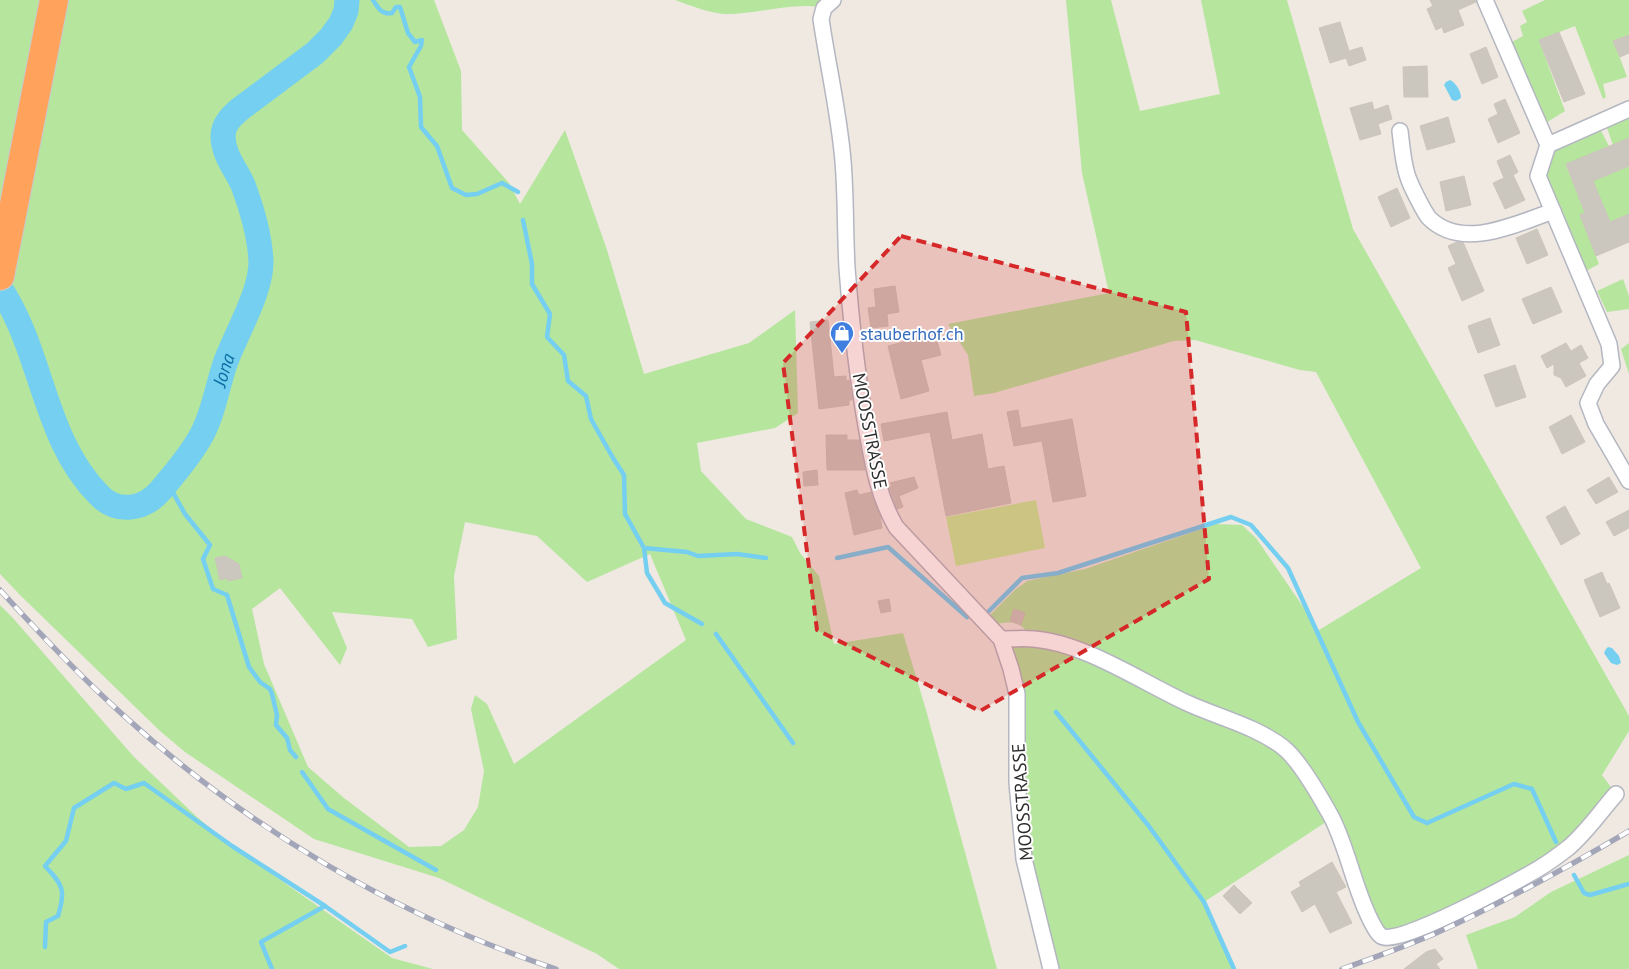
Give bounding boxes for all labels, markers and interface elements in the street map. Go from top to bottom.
shop icon: stauberhof.ch [829,320,855,354]
place label: stauberhof.ch [860,322,964,345]
water label: Jona [206,349,240,391]
street label: MOOSSTRASSE [847,371,893,491]
street label: MOOSSTRASSE [1006,743,1038,861]

